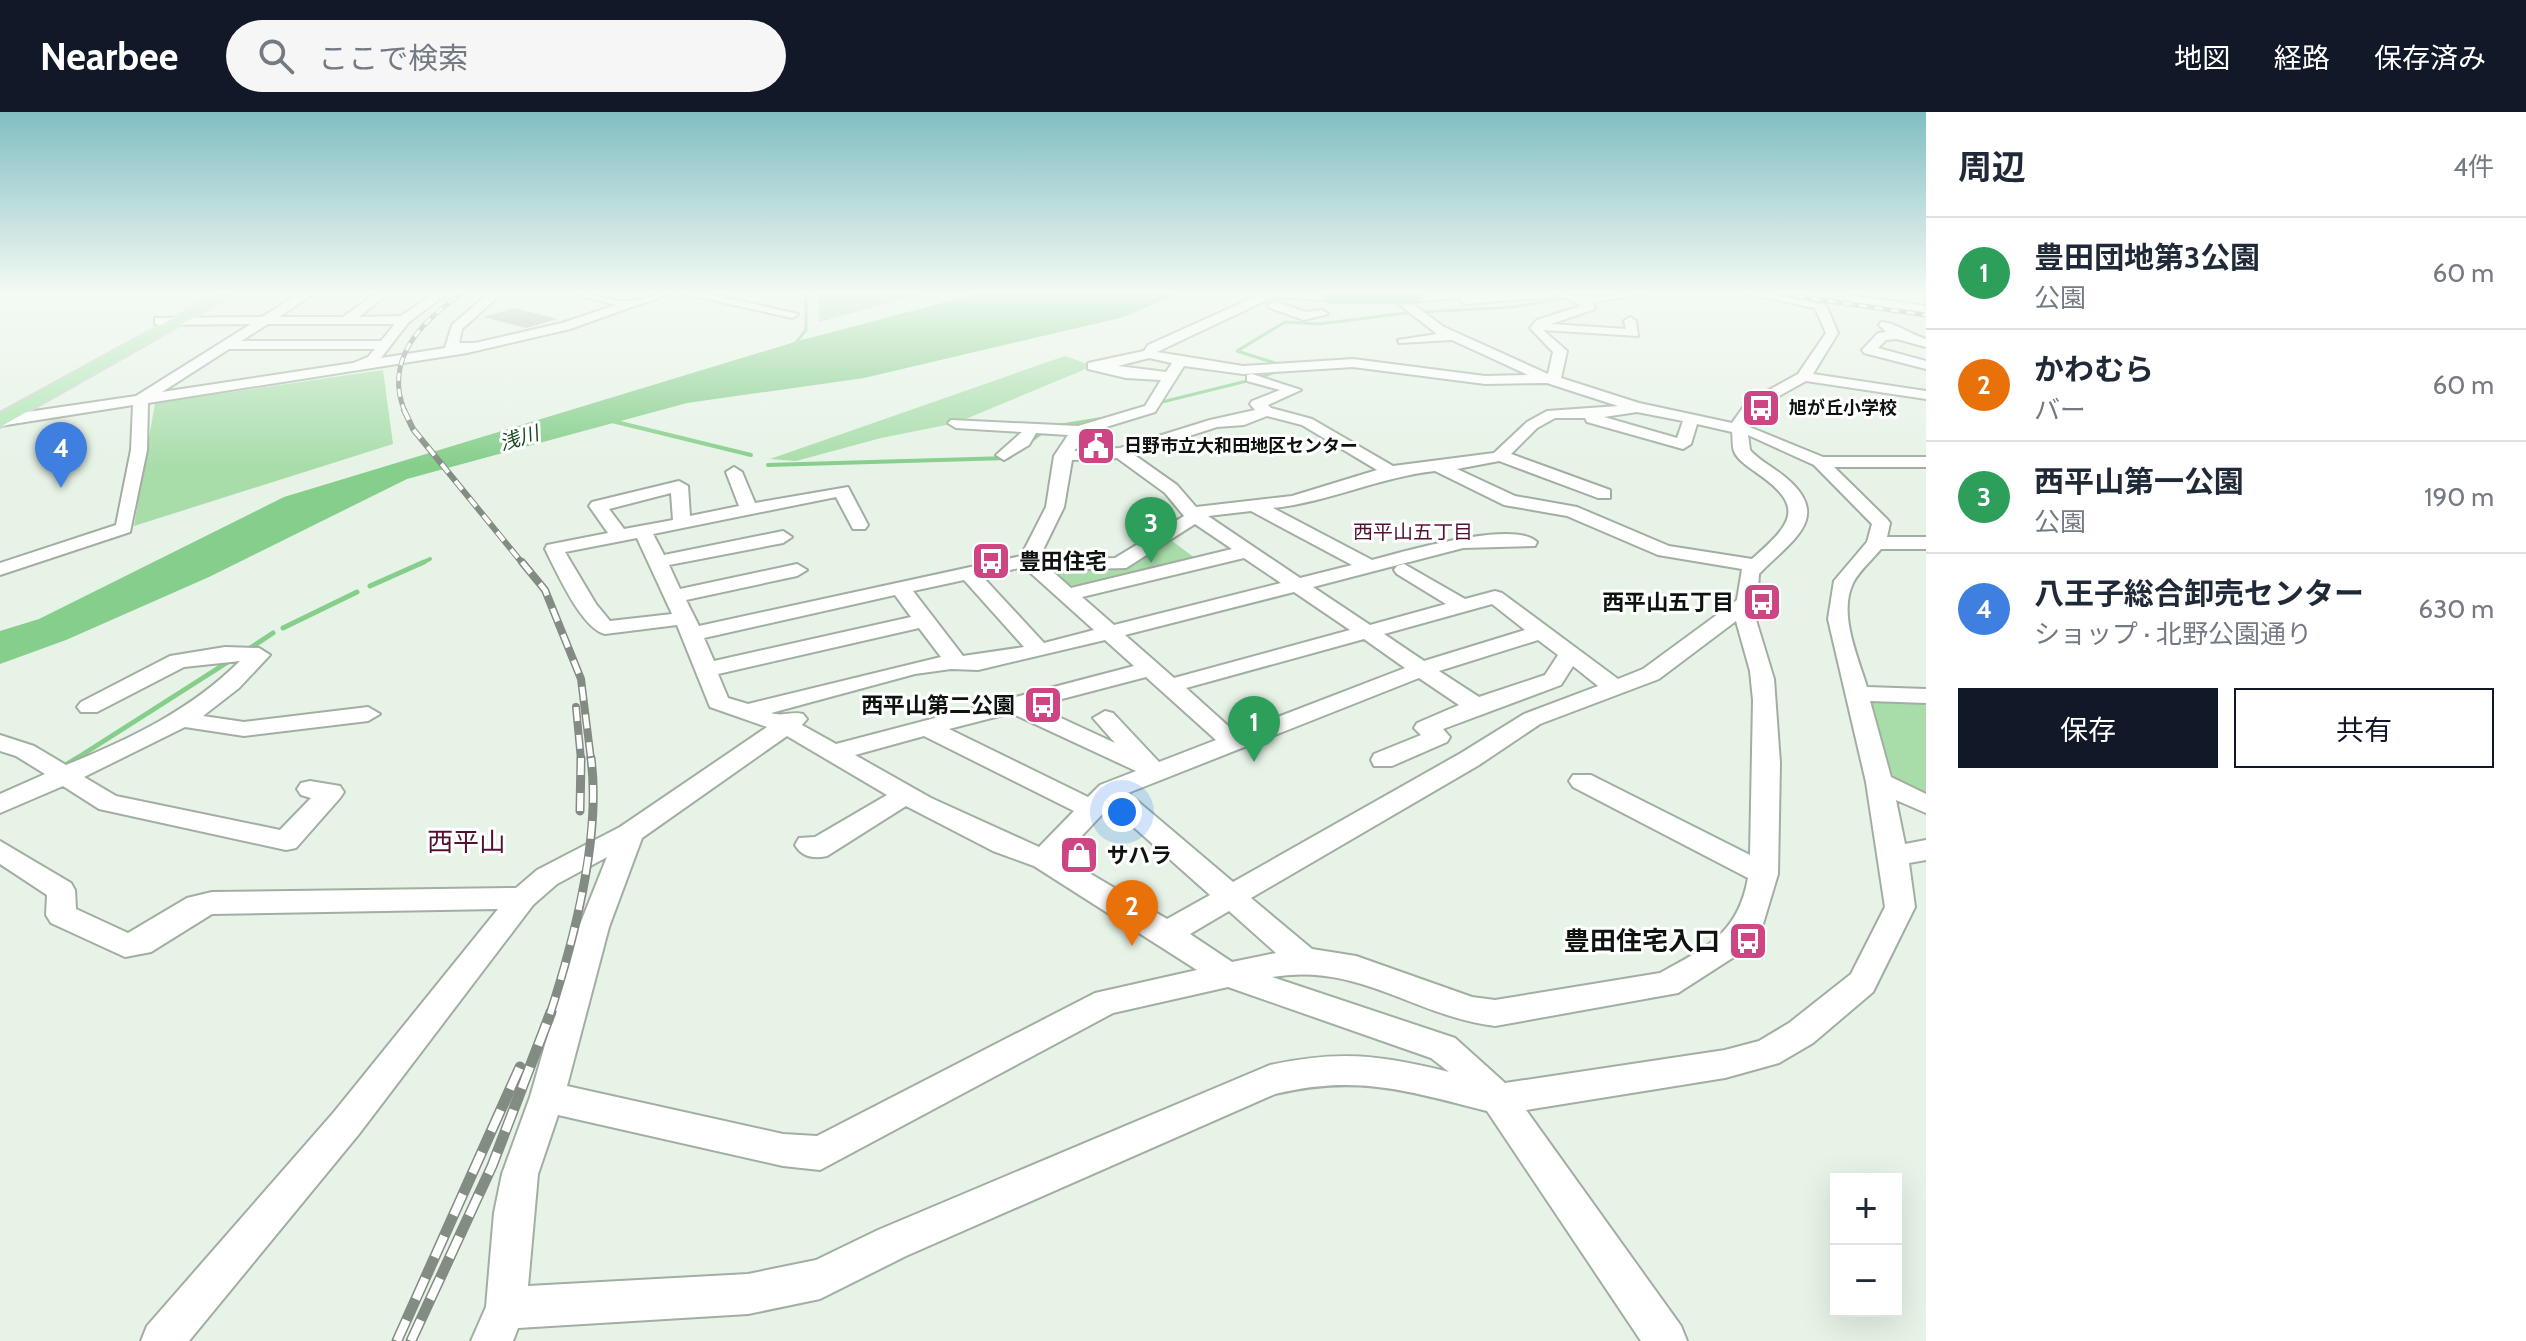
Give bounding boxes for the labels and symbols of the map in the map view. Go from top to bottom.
bus stop icon: 旭が丘小学校 [1740,387,1782,429]
place label: 旭が丘小学校 [1789,397,1897,419]
water label: 浅川 [496,420,544,455]
pin: 4 [35,422,87,488]
public building icon: 日野市立大和田地区センター [1075,425,1117,467]
place label: 日野市立大和田地区センター [1124,435,1358,457]
pin: 3 [1125,497,1177,563]
district label: 西平山五丁目 [1353,520,1473,544]
bus stop icon: 豊田住宅 [970,540,1012,582]
place label: 豊田住宅 [1019,548,1107,575]
bus stop icon: 西平山五丁目 [1741,581,1783,623]
place label: 西平山五丁目 [1602,589,1734,616]
bus stop icon: 西平山第二公園 [1022,684,1064,726]
place label: 西平山第二公園 [861,692,1015,719]
pin: 1 [1228,696,1280,762]
your location [1102,792,1142,832]
district label: 西平山 [427,826,505,858]
shop icon: サハラ [1058,834,1100,876]
place label: サハラ [1107,842,1172,869]
pin: 2 [1106,880,1158,946]
bus stop icon: 豊田住宅入口 [1727,920,1769,962]
place label: 豊田住宅入口 [1564,925,1720,957]

